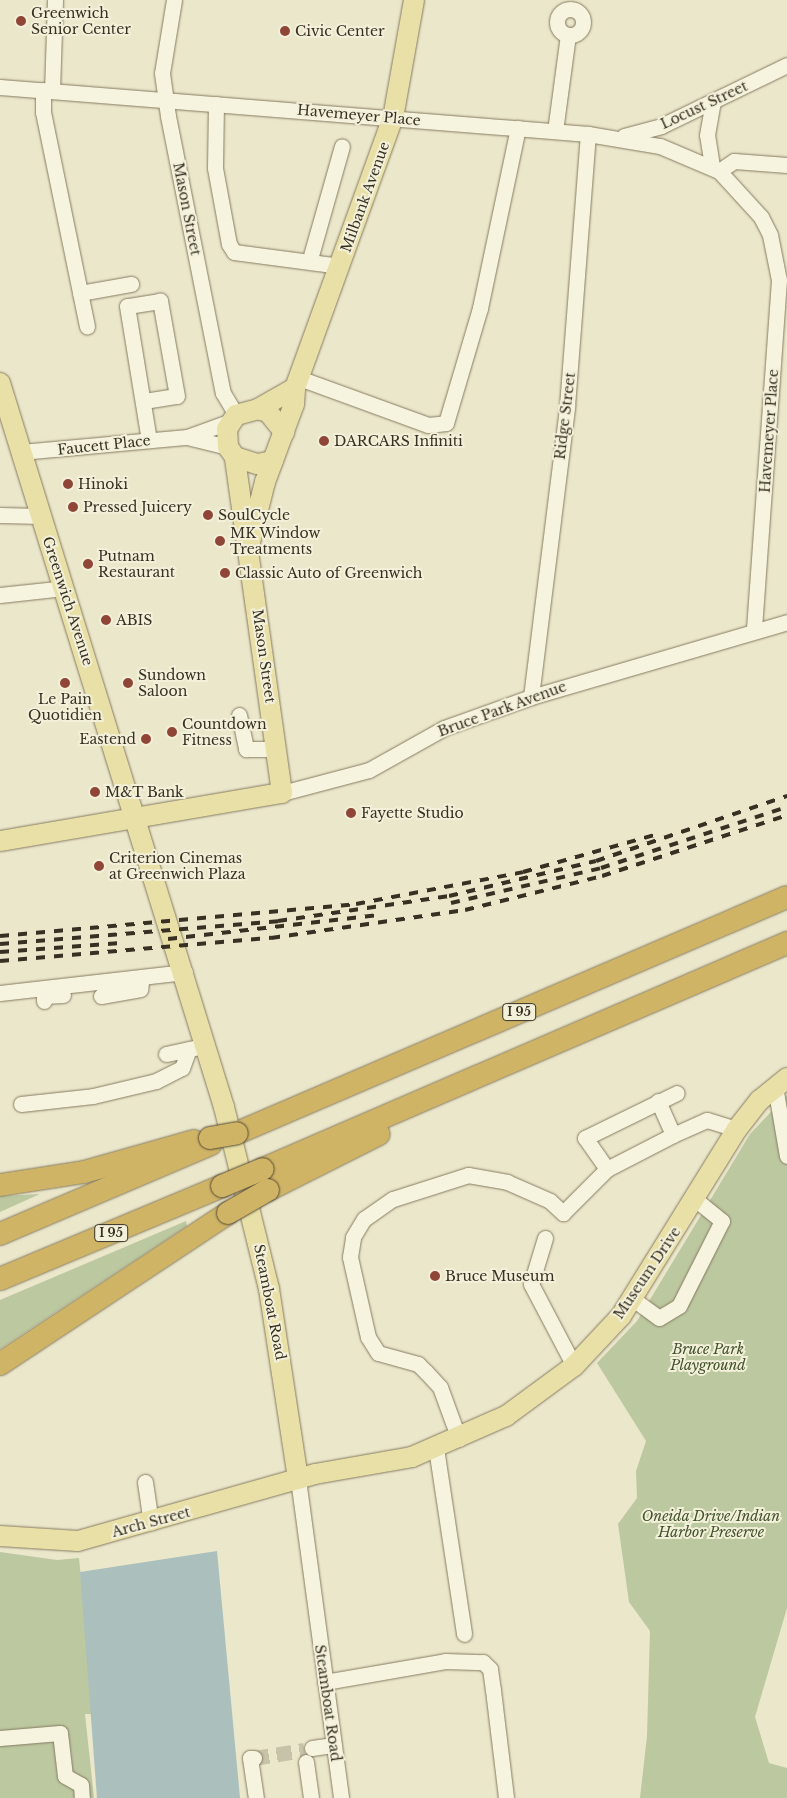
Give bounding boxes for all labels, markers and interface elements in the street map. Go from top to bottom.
place label: Greenwich Senior Center [31,5,131,38]
marker: Greenwich Senior Center [15,15,27,27]
place label: Civic Center [295,23,385,39]
marker: Civic Center [279,25,291,37]
street label: Locust Street [658,78,750,132]
street label: Havemeyer Place [296,101,422,129]
street label: Milbank Avenue [337,139,393,255]
street label: Mason Street [170,161,204,257]
street label: Havemeyer Place [756,368,782,494]
street label: Ridge Street [551,371,579,461]
street label: Faucett Place [57,432,151,458]
place label: DARCARS Infiniti [334,433,463,449]
marker: DARCARS Infiniti [318,435,330,447]
place label: Hinoki [78,476,128,492]
marker: Hinoki [62,478,74,490]
place label: Pressed Juicery [83,499,192,515]
marker: Pressed Juicery [67,501,79,513]
place label: SoulCycle [218,507,290,523]
marker: SoulCycle [202,509,214,521]
place label: MK Window Treatments [230,525,321,558]
street label: Greenwich Avenue [39,534,97,668]
marker: MK Window Treatments [214,535,226,547]
place label: Putnam Restaurant [98,548,175,580]
marker: Putnam Restaurant [82,558,94,570]
place label: Classic Auto of Greenwich [235,565,423,581]
marker: Classic Auto of Greenwich [219,567,231,579]
street label: Mason Street [249,608,279,704]
place label: ABIS [116,612,152,628]
marker: ABIS [100,614,112,626]
place label: Sundown Saloon [138,667,206,700]
marker: Le Pain Quotidien [59,677,71,689]
marker: Sundown Saloon [122,677,134,689]
street label: Bruce Park Avenue [435,678,569,740]
place label: Le Pain Quotidien [28,691,102,724]
place label: Countdown Fitness [182,716,267,749]
marker: Countdown Fitness [166,726,178,738]
place label: Eastend [79,731,136,747]
marker: Eastend [140,733,152,745]
place label: M&T Bank [105,784,184,800]
marker: M&T Bank [89,786,101,798]
place label: Fayette Studio [361,805,464,821]
marker: Fayette Studio [345,807,357,819]
place label: Criterion Cinemas at Greenwich Plaza [109,850,246,882]
marker: Criterion Cinemas at Greenwich Plaza [93,860,105,872]
road number: I 95 [502,1002,536,1022]
road number: I 95 [94,1224,128,1242]
street label: Museum Drive [610,1224,684,1322]
street label: Steamboat Road [251,1243,289,1361]
place label: Bruce Museum [445,1268,554,1284]
marker: Bruce Museum [429,1270,441,1282]
park label: Bruce Park Playground [670,1341,746,1374]
street label: Arch Street [110,1503,192,1541]
park label: Oneida Drive/Indian Harbor Preserve [642,1508,780,1540]
street label: Steamboat Road [311,1644,345,1762]

